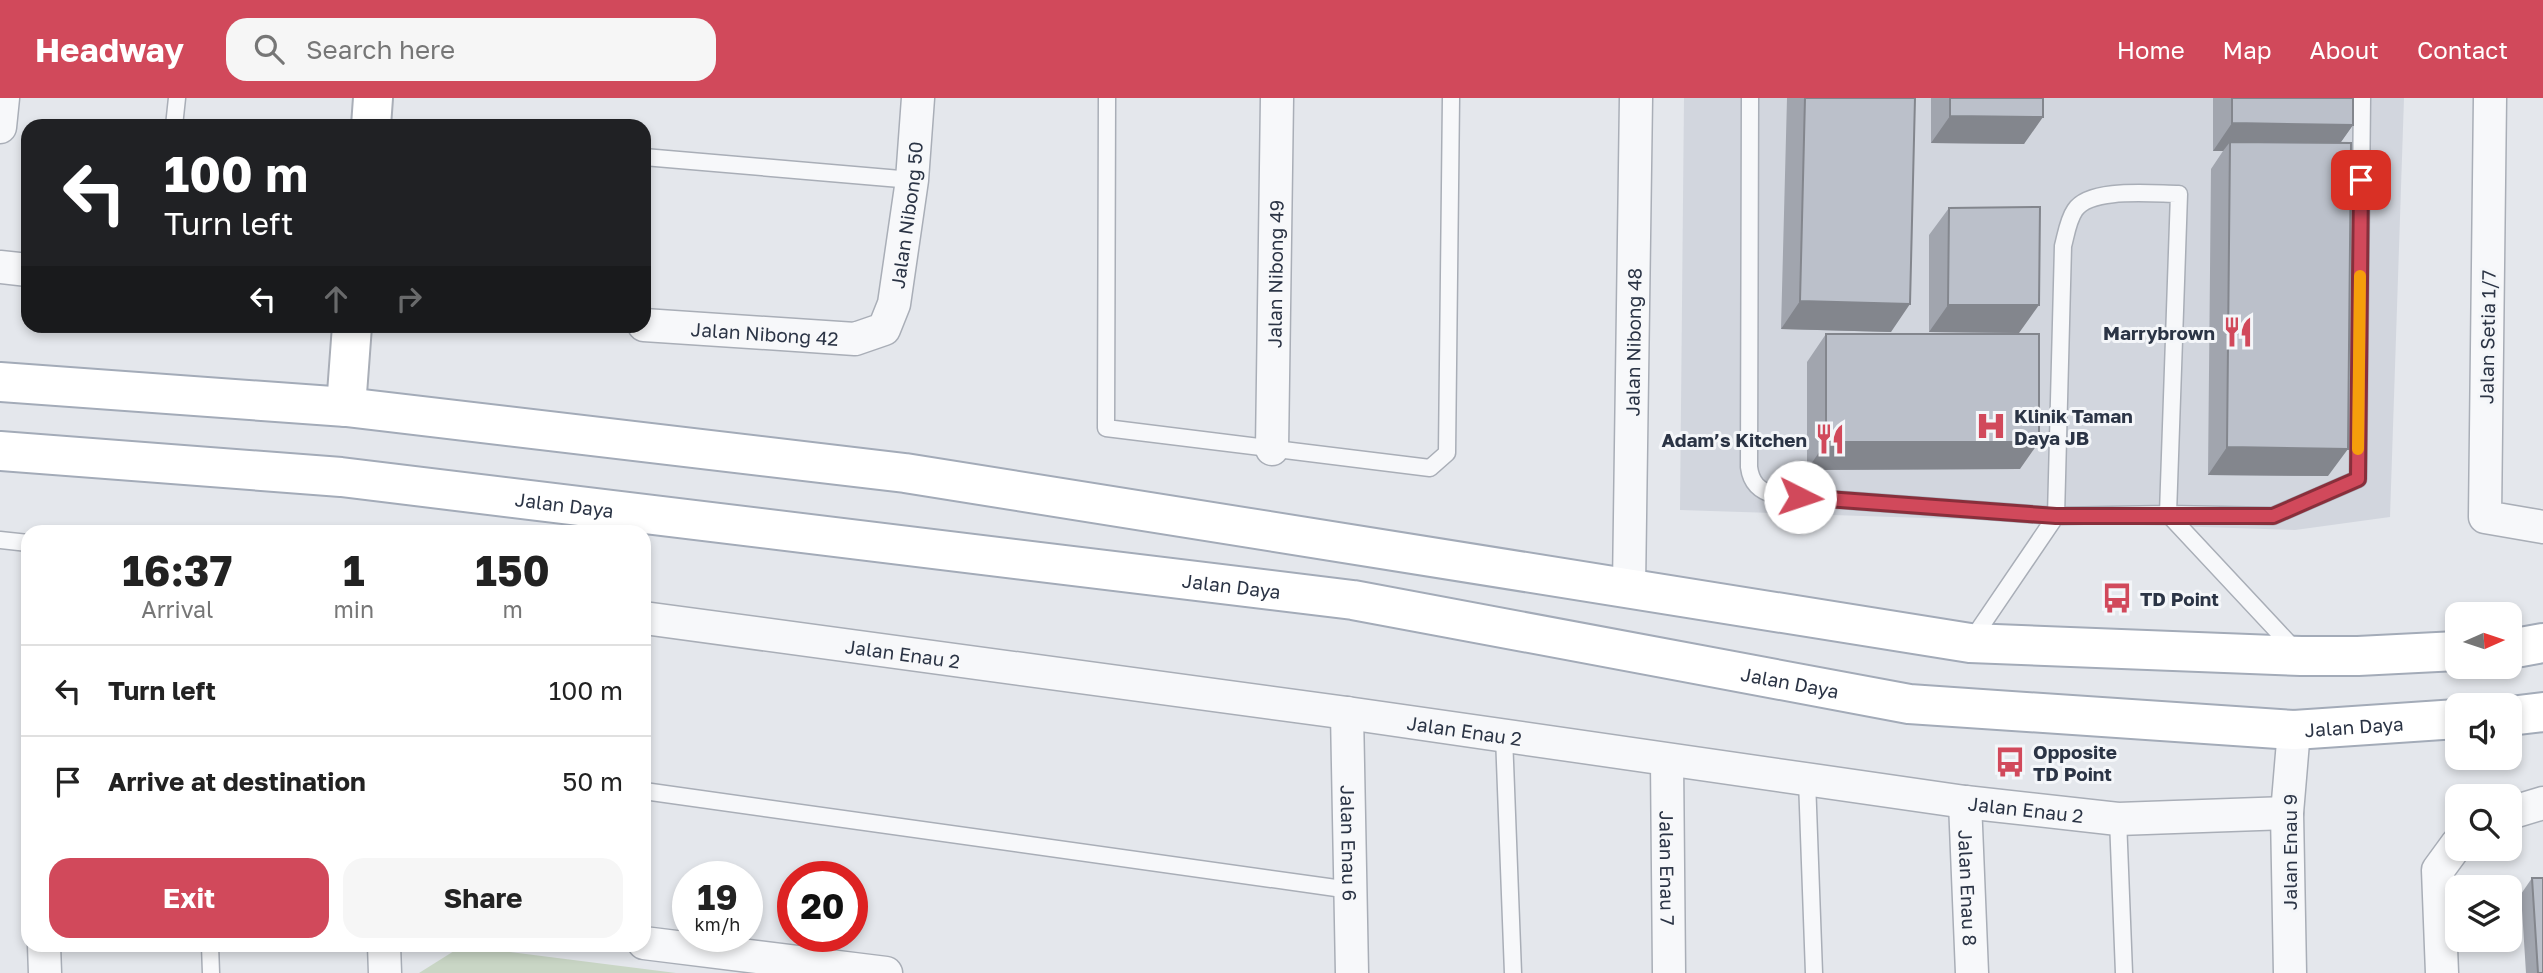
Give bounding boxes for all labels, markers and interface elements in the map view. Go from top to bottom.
search box [226,18,716,81]
text: Headway [35,30,184,69]
icon: search [250,30,288,68]
text: Search here [306,34,455,65]
text: Home [2117,35,2185,64]
text: Map [2223,35,2272,64]
text: About [2310,35,2379,64]
text: Contact [2417,35,2508,64]
street label: Jalan Nibong 50 [885,141,926,290]
text: 100 m [164,144,308,203]
icon: left [49,147,140,238]
pin [2331,150,2391,210]
icon: arrive [2342,161,2380,199]
street label: Jalan Nibong 49 [1262,200,1287,348]
text: Turn left [164,204,293,242]
street label: Jalan Nibong 48 [1620,268,1645,416]
street label: Jalan Setia 1/7 [2474,270,2500,404]
icon: left [244,280,282,318]
icon: ahead [317,280,355,318]
icon: right [390,280,428,318]
restaurant icon: Marrybrown [2221,315,2255,349]
street label: Jalan Nibong 42 [690,317,839,349]
place label: Marrybrown [2103,321,2215,344]
place label: Klinik Taman Daya JB [2014,404,2133,449]
hospital icon: Klinik Taman Daya JB [1974,409,2008,443]
restaurant icon: Adam’s Kitchen [1813,422,1847,456]
place label: Adam’s Kitchen [1662,428,1807,451]
position arrow [1763,460,1837,534]
street label: Jalan Daya [514,487,615,522]
text: 16:37 [122,545,232,595]
text: 1 [343,545,365,595]
text: 150 [475,545,550,595]
street label: Jalan Daya [1181,568,1282,603]
bus stop icon: TD Point [2100,581,2134,615]
place label: TD Point [2140,587,2219,610]
text: Arrival [141,595,213,623]
text: min [334,595,374,623]
text: m [502,595,523,623]
north arrow [2445,602,2522,679]
map controls [2445,602,2522,952]
street label: Jalan Enau 2 [844,634,962,672]
street label: Jalan Daya [1739,661,1841,702]
icon: left [49,672,87,710]
text: Turn left [108,675,216,706]
text: 100 m [549,675,623,706]
button: sound [2445,693,2522,770]
street label: Jalan Enau 2 [1405,710,1523,750]
street label: Jalan Daya [2304,711,2404,741]
place label: Opposite TD Point [2033,740,2117,785]
bus stop icon: Opposite TD Point [1993,745,2027,779]
icon: arrive [49,763,87,801]
text: Arrive at destination [108,766,366,797]
text: 50 m [562,766,623,797]
button: search [2445,784,2522,861]
street label: Jalan Enau 6 [1337,785,1362,901]
street label: Jalan Enau 2 [1967,791,2085,827]
street label: Jalan Enau 9 [2278,794,2301,910]
street label: Jalan Enau 7 [1656,810,1680,926]
street label: Jalan Enau 8 [1955,829,1982,947]
button: Exit [49,858,329,938]
button: Share [343,858,623,938]
speed limit sign: 20 [777,861,868,952]
button: layers [2445,875,2522,952]
text: 19 [697,876,738,918]
text: km/h [695,913,740,935]

